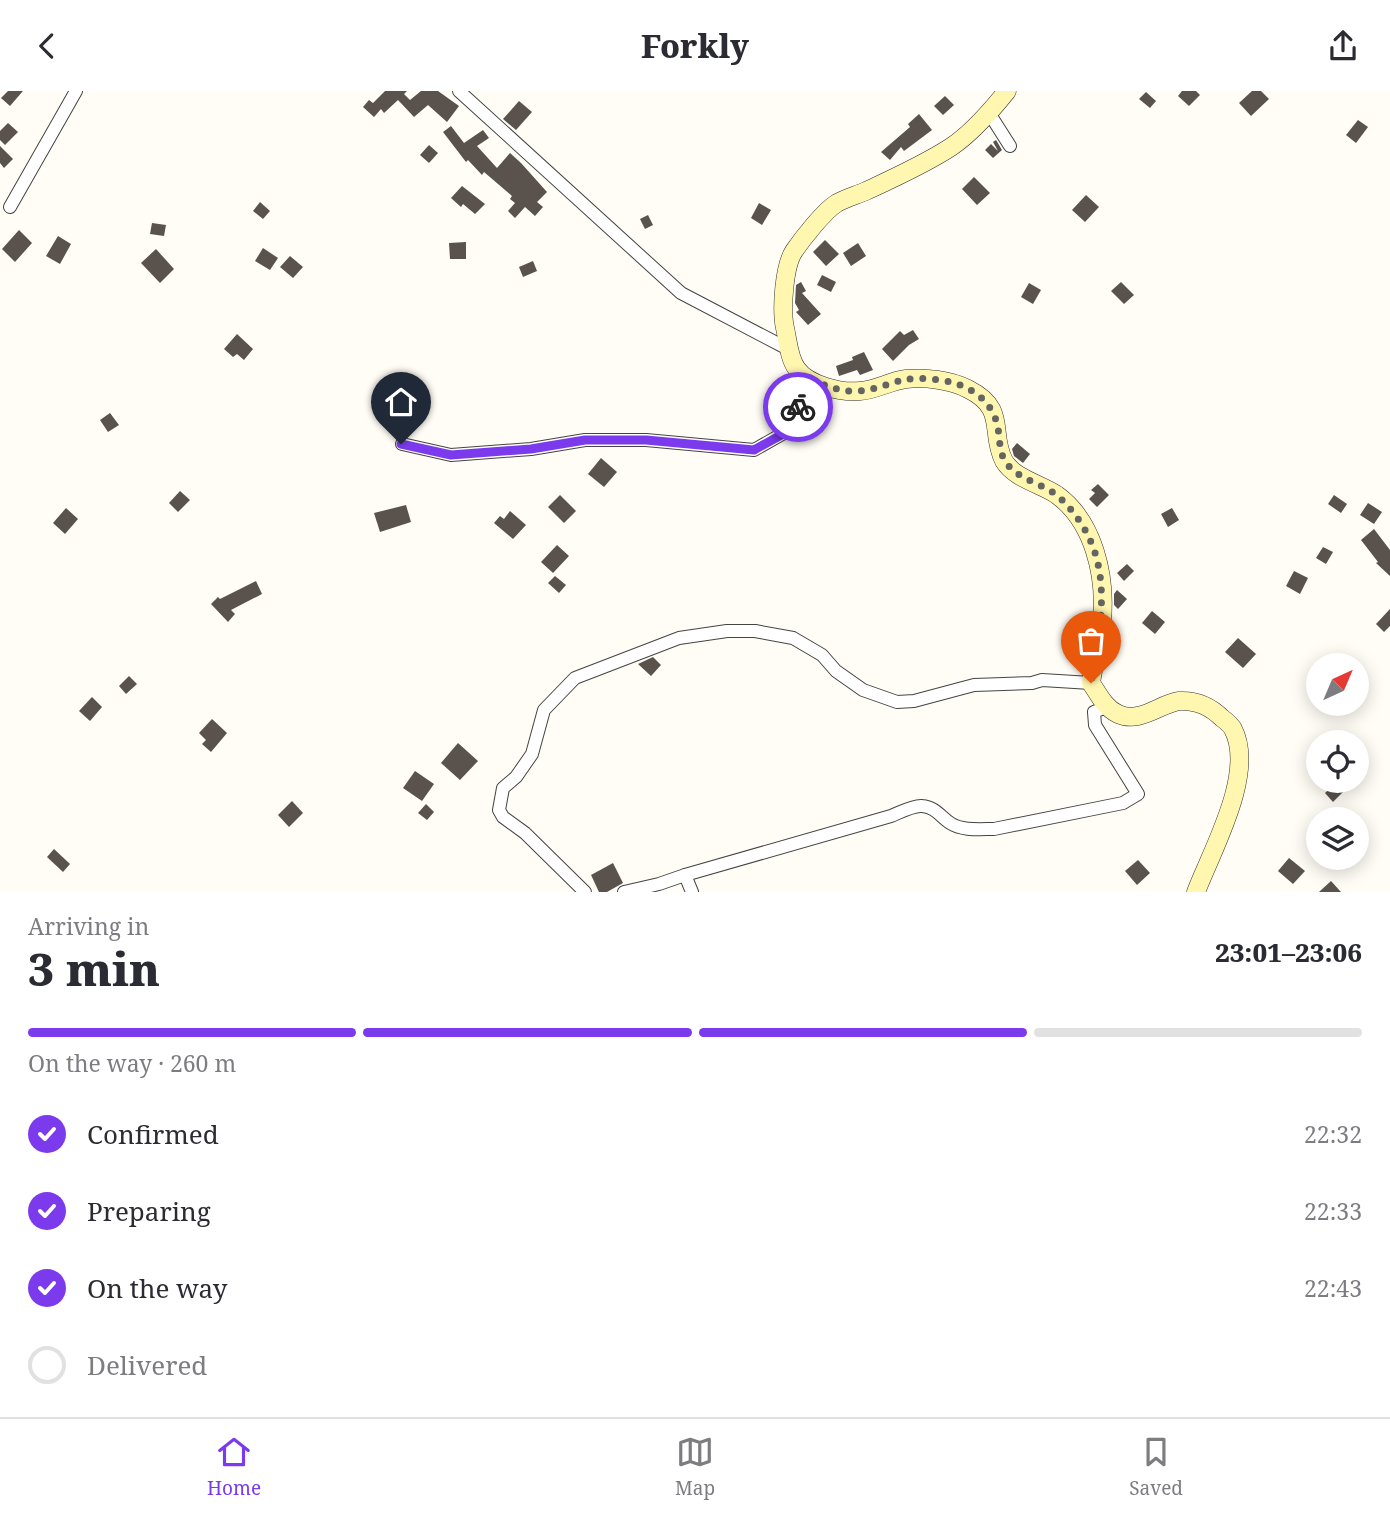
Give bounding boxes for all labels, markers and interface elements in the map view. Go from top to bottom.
text: Forkly [641,24,749,67]
icon: back [28,27,66,65]
icon: share [1324,27,1362,65]
pin [371,372,431,444]
courier [763,372,833,442]
icon: home [382,383,420,421]
icon: bike [779,388,817,426]
pin [1061,611,1121,683]
icon: bag [1072,622,1110,660]
north arrow [1306,653,1368,716]
map controls [1306,653,1369,870]
button: locate [1306,730,1369,793]
button: layers [1306,807,1369,870]
text: Arriving in [28,910,149,942]
text: 23:01–23:06 [1215,934,1362,970]
text: 3 min [28,937,160,999]
text: On the way · 260 m [28,1047,236,1079]
icon: check [28,1115,66,1153]
text: Confirmed [87,1116,219,1152]
text: 22:32 [1304,1118,1362,1150]
icon: check [28,1192,66,1230]
text: Preparing [87,1193,211,1229]
text: 22:33 [1304,1195,1362,1227]
icon: check [28,1269,66,1307]
text: On the way [87,1270,227,1306]
text: 22:43 [1304,1272,1362,1304]
text: Delivered [87,1347,207,1383]
tab: Home [207,1433,261,1501]
tab: Map [675,1433,715,1501]
tab: Saved [1129,1433,1183,1501]

